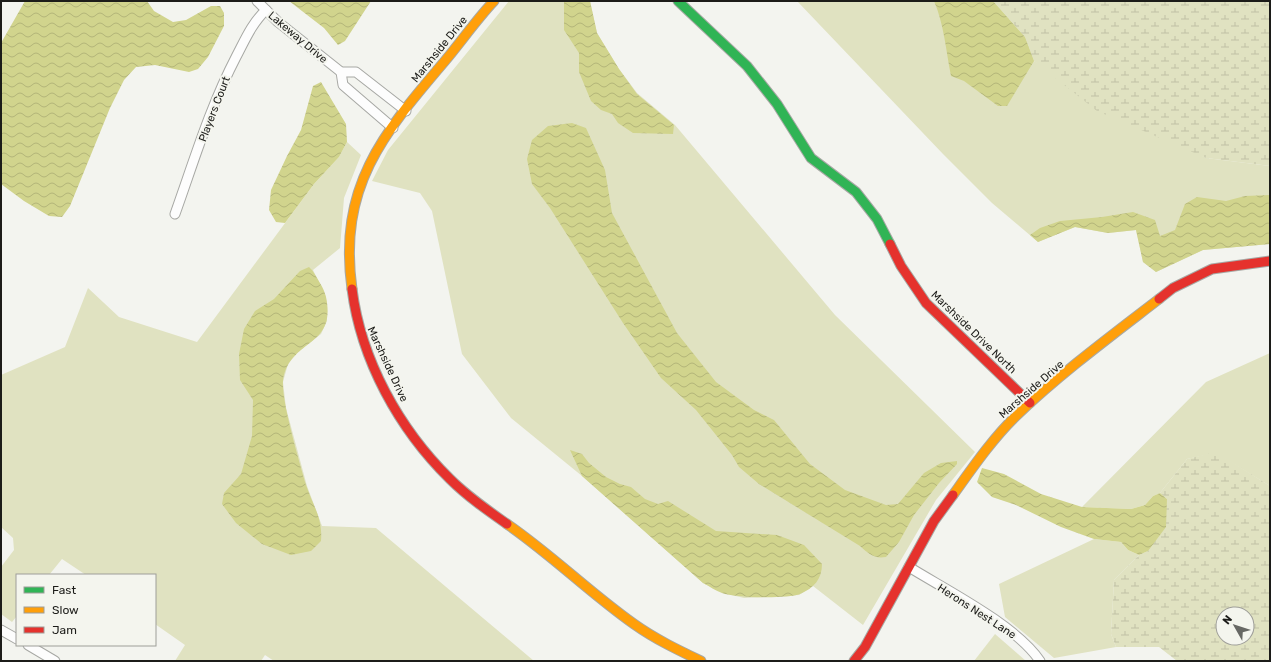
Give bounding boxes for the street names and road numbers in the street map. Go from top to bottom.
street label: Lakeway Drive [265,9,330,66]
street label: Marshside Drive [409,14,470,85]
street label: Players Court [196,74,233,144]
street label: Marshside Drive North [928,288,1019,376]
street label: Marshside Drive [364,325,411,404]
street label: Marshside Drive [996,358,1066,421]
street label: Herons Nest Lane [935,581,1018,642]

